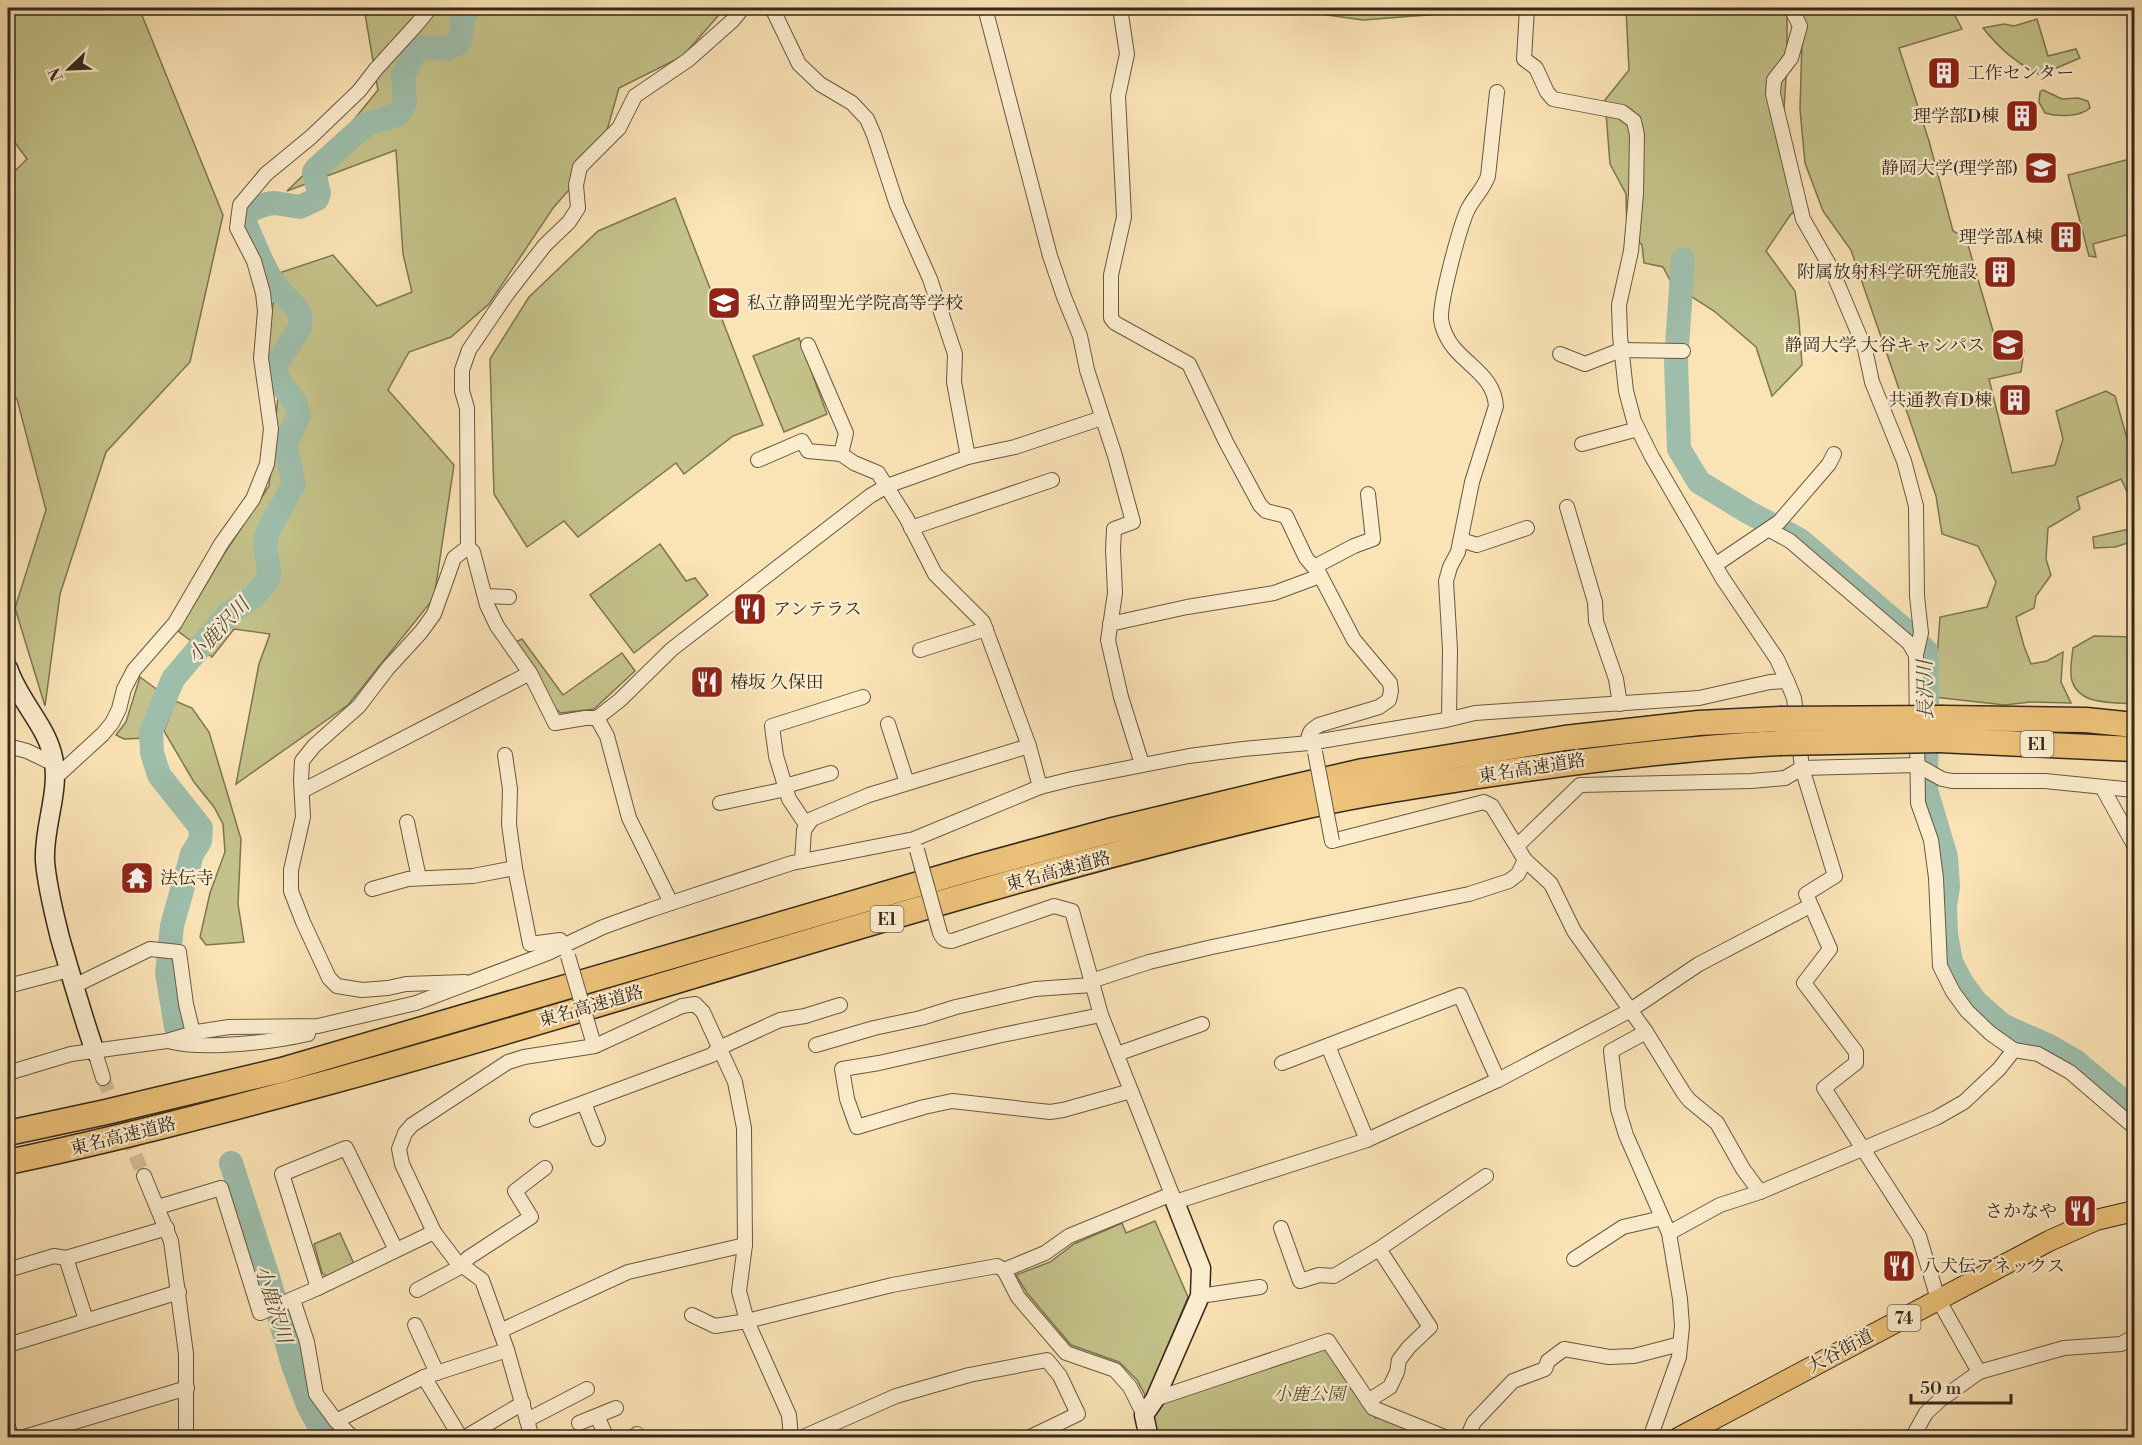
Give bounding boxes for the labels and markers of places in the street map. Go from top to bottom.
building icon: 工作センター [1926,55,1962,91]
place label: 工作センター [1967,62,2074,85]
building icon: 理学部D棟 [2004,98,2040,134]
place label: 理学部D棟 [1913,105,1999,128]
school or university icon: 静岡大学(理学部) [2023,150,2059,186]
place label: 静岡大学(理学部) [1881,157,2018,180]
building icon: 理学部A棟 [2048,219,2084,255]
place label: 理学部A棟 [1959,226,2043,249]
building icon: 附属放射科学研究施設 [1982,254,2018,290]
place label: 附属放射科学研究施設 [1797,261,1977,284]
school or university icon: 私立静岡聖光学院高等学校 [706,285,742,321]
place label: 私立静岡聖光学院高等学校 [747,292,963,315]
school or university icon: 静岡大学 大谷キャンパス [1990,327,2026,363]
place label: 静岡大学 大谷キャンパス [1785,334,1985,357]
building icon: 共通教育D棟 [1997,382,2033,418]
place label: 共通教育D棟 [1888,389,1992,412]
restaurant icon: アンテラス [732,591,768,627]
place label: アンテラス [773,598,862,621]
restaurant icon: 椿坂 久保田 [689,664,725,700]
place label: 椿坂 久保田 [730,671,824,694]
temple icon: 法伝寺 [119,860,155,896]
place label: 法伝寺 [160,867,214,890]
restaurant icon: さかなや [2062,1193,2098,1229]
place label: さかなや [1985,1200,2057,1223]
restaurant icon: 八犬伝アネックス [1881,1248,1917,1284]
place label: 八犬伝アネックス [1922,1255,2065,1278]

